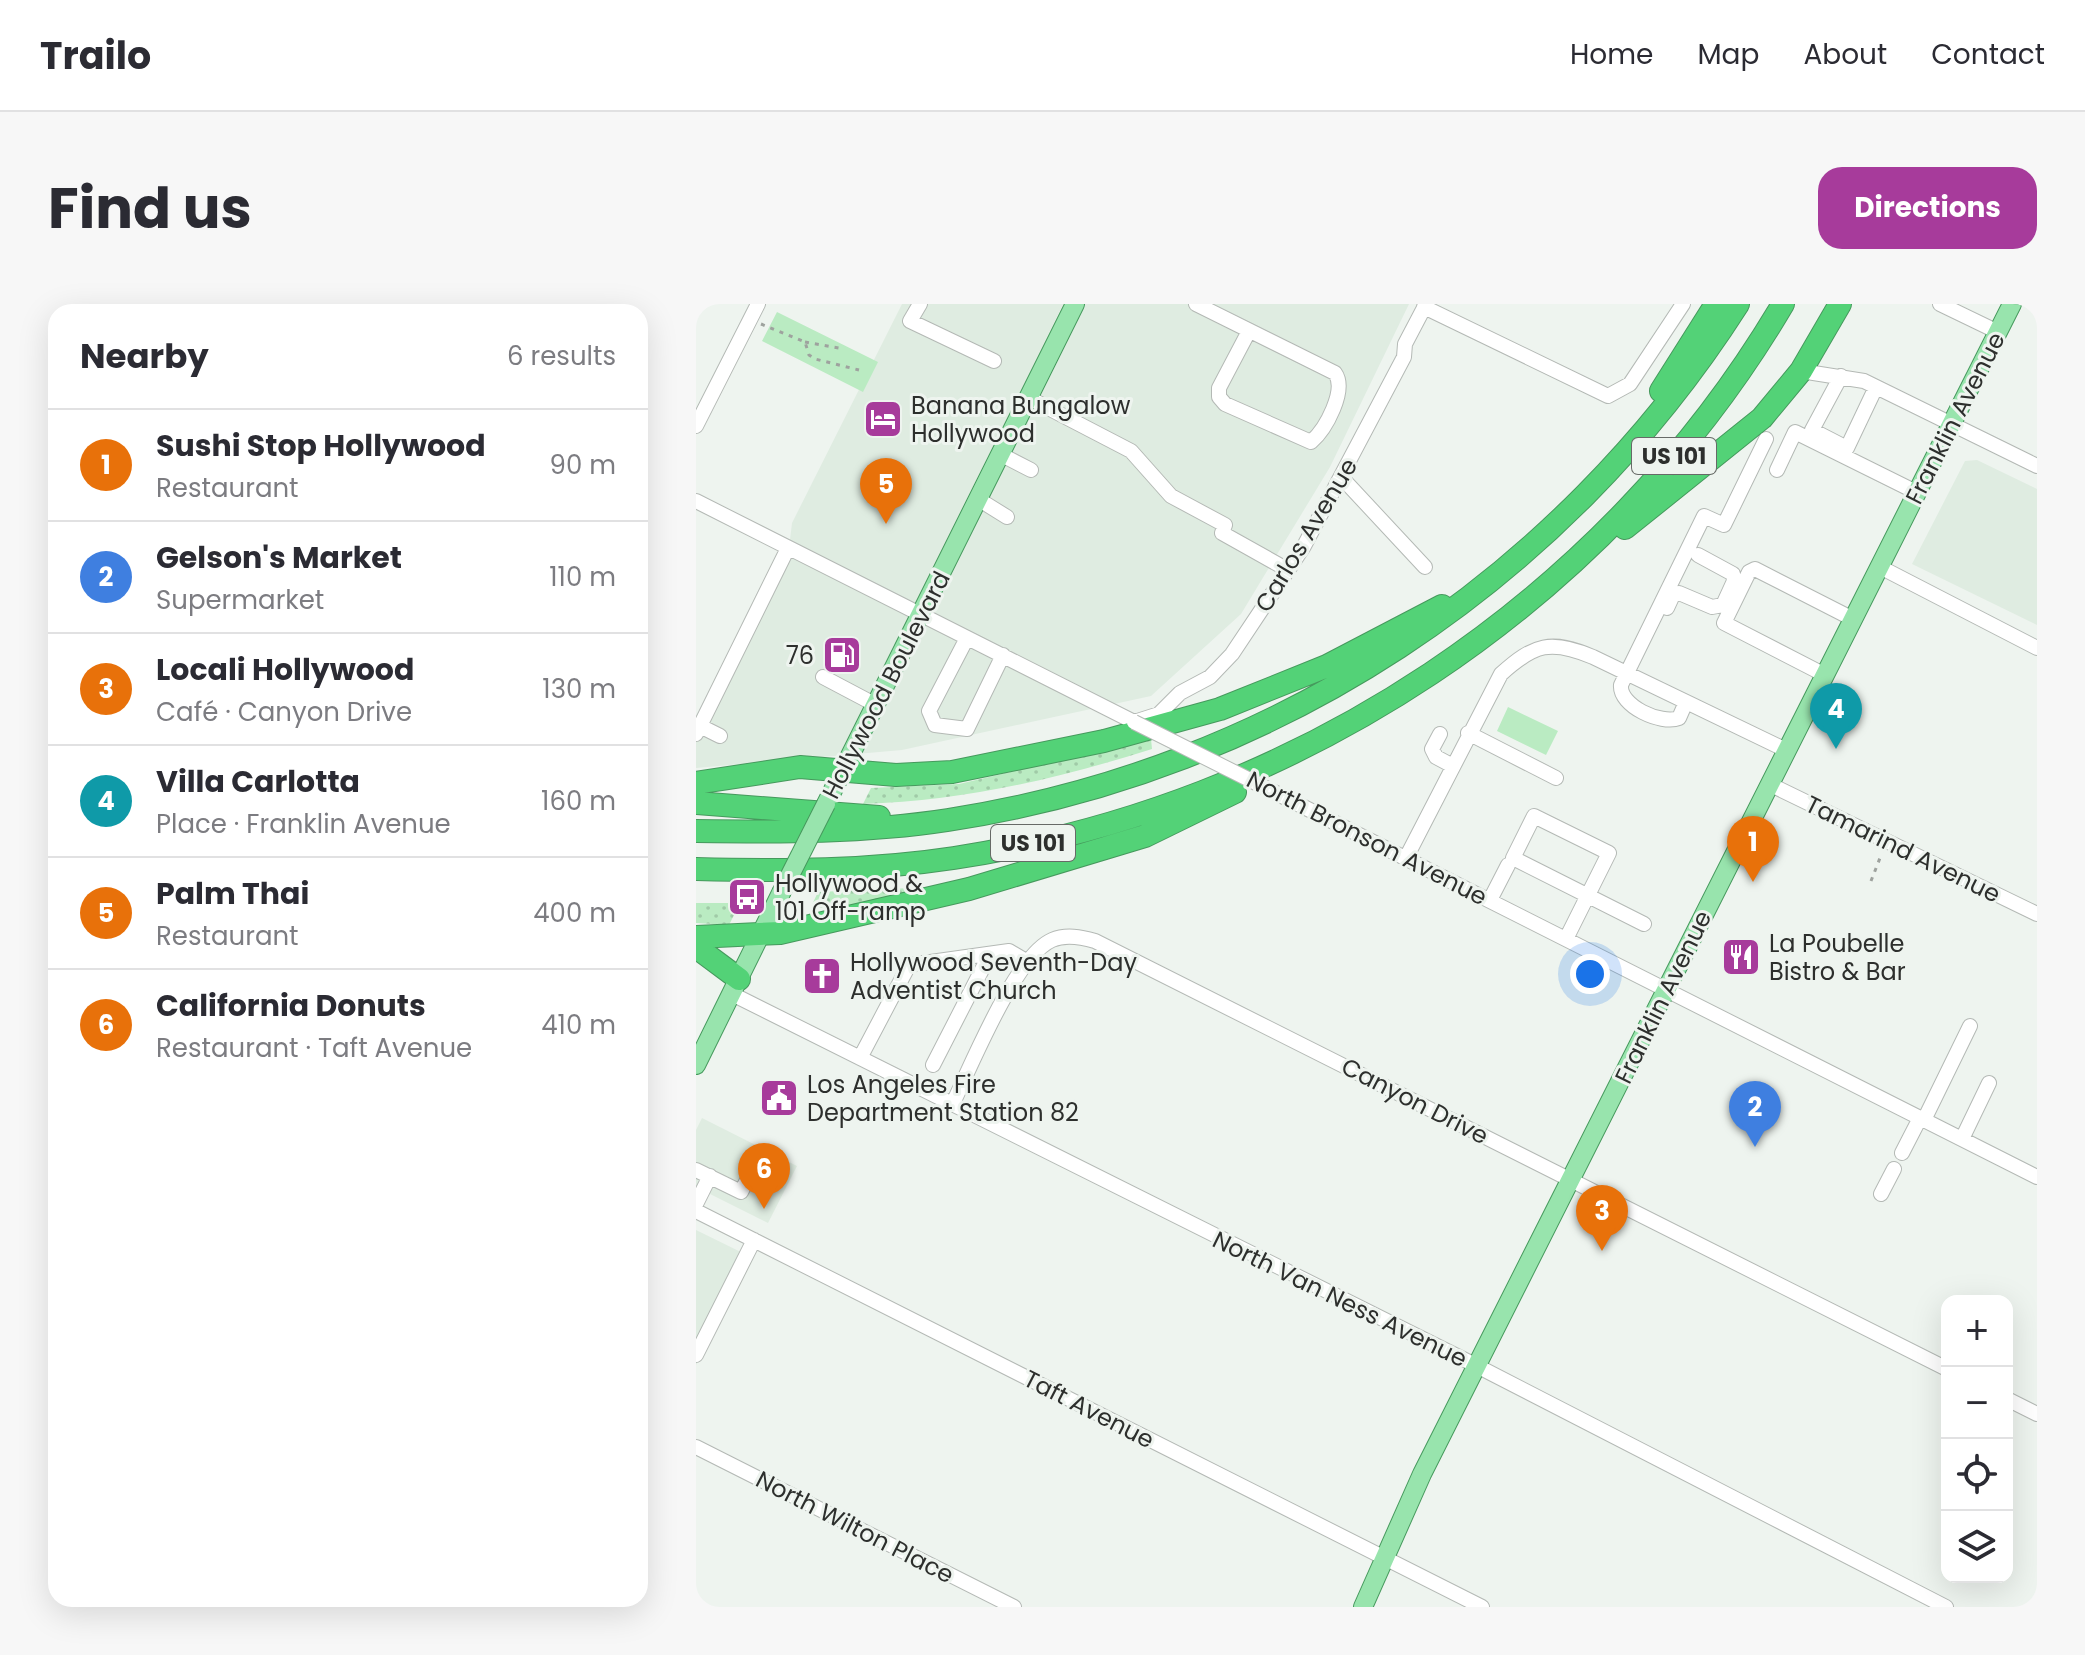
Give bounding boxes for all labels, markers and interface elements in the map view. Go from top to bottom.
text: Trailo [40,29,151,82]
text: Home [1570,35,1653,74]
text: Map [1697,35,1759,74]
text: About [1803,35,1887,74]
text: Contact [1931,35,2045,74]
button: Directions [1818,167,2037,249]
text: Find us [48,169,252,248]
street label: Franklin Avenue [1897,326,2013,510]
text: Nearby [80,332,209,380]
text: 6 results [507,338,616,374]
place label: Banana Bungalow Hollywood [911,389,1131,450]
hotel icon: Banana Bungalow Hollywood [862,398,904,440]
text: Sushi Stop Hollywood [156,424,486,467]
road number: US 101 [1632,438,1716,474]
text: 1 [101,447,111,483]
text: 90 m [550,447,616,483]
street label: Carlos Avenue [1247,452,1365,618]
pin: 5 [860,458,912,524]
text: Restaurant [156,470,299,506]
text: Gelson's Market [156,536,402,579]
text: 2 [99,559,113,595]
text: 110 m [549,559,616,595]
street label: Hollywood Boulevard [814,566,958,804]
text: Supermarket [156,582,324,618]
fuel station icon: 76 [821,634,863,676]
place label: 76 [786,639,814,672]
text: Locali Hollywood [156,648,414,691]
text: 3 [98,671,114,707]
text: 130 m [542,671,616,707]
pin: 4 [1810,683,1862,749]
text: Café · Canyon Drive [156,694,412,730]
text: Villa Carlotta [156,760,360,803]
street label: North Bronson Avenue [1241,763,1493,913]
text: 4 [97,783,115,819]
text: 160 m [541,783,616,819]
street label: Tamarind Avenue [1800,787,2006,911]
text: Place · Franklin Avenue [156,806,451,842]
pin: 1 [1727,816,1779,882]
road number: US 101 [991,825,1075,861]
place label: Hollywood & 101 Off-ramp [775,867,926,928]
text: Palm Thai [156,872,309,915]
bus stop icon: Hollywood & 101 Off-ramp [726,876,768,918]
text: 5 [98,895,114,931]
text: 400 m [533,895,616,931]
street label: Franklin Avenue [1607,905,1719,1089]
text: Restaurant [156,918,299,954]
place label: La Poubelle Bistro & Bar [1769,927,1906,988]
restaurant icon: La Poubelle Bistro & Bar [1720,936,1762,978]
place label: Hollywood Seventh-Day Adventist Church [850,946,1138,1007]
your location [1570,954,1610,994]
church icon: Hollywood Seventh-Day Adventist Church [801,955,843,997]
text: California Donuts [156,984,426,1027]
text: 6 [98,1007,114,1043]
text: 410 m [541,1007,616,1043]
text: Restaurant · Taft Avenue [156,1030,472,1066]
street label: Canyon Drive [1336,1050,1494,1152]
place label: Los Angeles Fire Department Station 82 [807,1068,1079,1129]
public building icon: Los Angeles Fire Department Station 82 [758,1077,800,1119]
pin: 2 [1729,1081,1781,1147]
pin: 6 [738,1143,790,1209]
pin: 3 [1576,1185,1628,1251]
street label: North Van Ness Avenue [1207,1223,1473,1375]
map controls [1941,1295,2013,1583]
button: + [1941,1295,2013,1367]
street label: Taft Avenue [1018,1362,1160,1456]
button: − [1941,1367,2013,1439]
button: locate [1941,1439,2013,1511]
street label: North Wilton Place [750,1463,960,1591]
button: layers [1941,1511,2013,1583]

